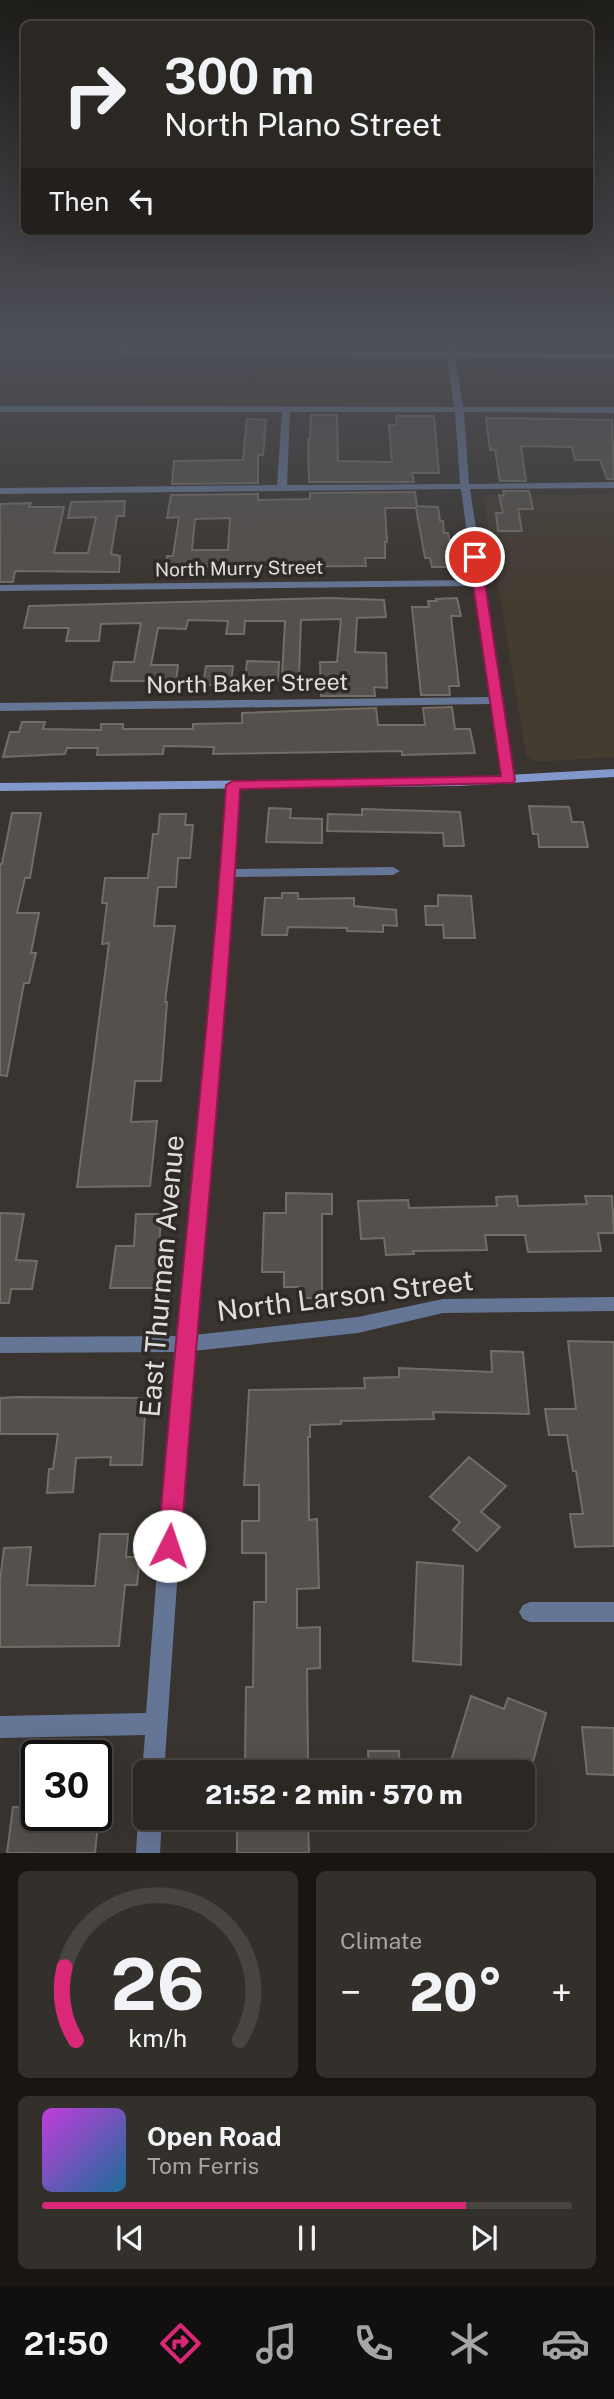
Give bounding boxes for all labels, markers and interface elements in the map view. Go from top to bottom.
text: 300 m [164,47,314,105]
icon: right [49,49,140,140]
text: North Plano Street [164,106,442,143]
icon: left [123,182,161,220]
text: Then [49,186,109,217]
pin [445,527,505,587]
icon: arrive [456,538,494,576]
street label: North Murry Street [155,556,323,580]
street label: North Baker Street [146,668,348,698]
street label: East Thurman Avenue [132,1134,190,1418]
street label: North Larson Street [215,1263,475,1327]
position arrow [132,1509,206,1583]
speed limit sign: 30 [21,1740,112,1831]
text: 21:52 · 2 min · 570 m [205,1779,463,1810]
text: Climate [340,1927,422,1954]
text: 26 [111,1942,205,2027]
text: 20° [409,1962,503,2023]
text: − [340,1970,361,2015]
text: + [551,1970,572,2015]
text: km/h [129,2023,187,2053]
text: Open Road [147,2121,282,2152]
text: Tom Ferris [147,2152,259,2179]
icon: previous [111,2219,149,2257]
icon: pause [288,2219,326,2257]
icon: next [465,2219,503,2257]
icon: directions [156,2319,205,2368]
icon: music [252,2319,301,2368]
icon: phone [349,2319,398,2368]
icon: climate [445,2319,494,2368]
icon: car [541,2319,590,2368]
text: 21:50 [24,2325,109,2362]

